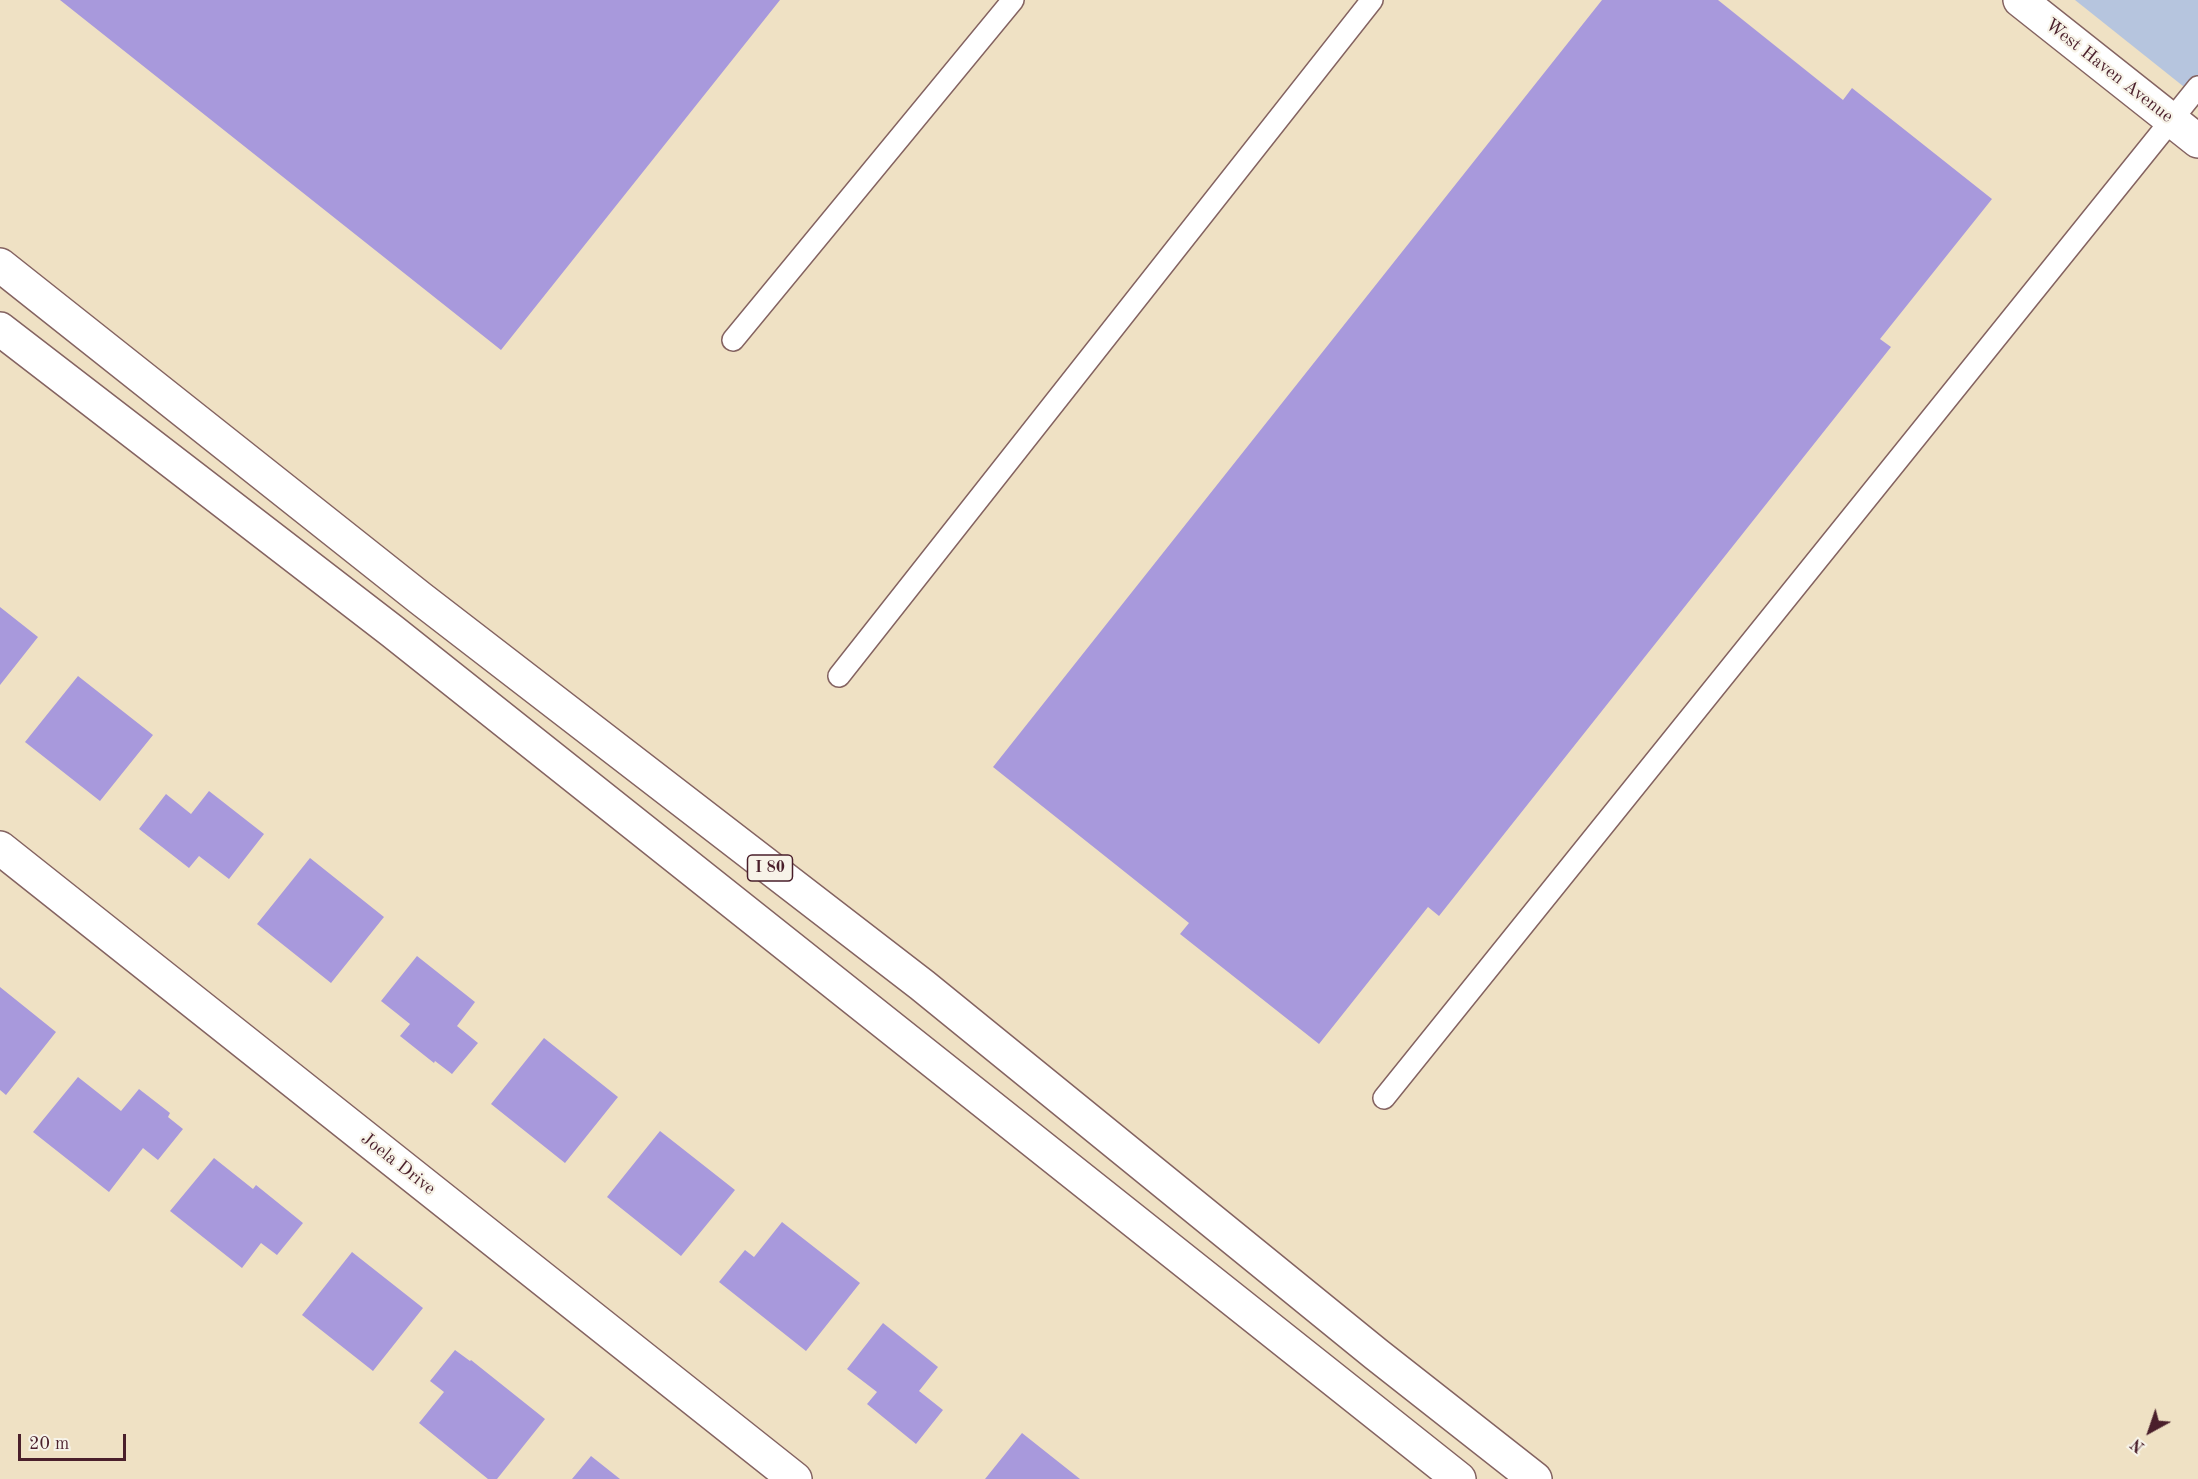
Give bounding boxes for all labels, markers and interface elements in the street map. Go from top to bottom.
street label: West Haven Avenue [2041,14,2177,128]
road number: I 80 [748,855,792,881]
street label: Joela Drive [356,1128,440,1200]
north arrow [2120,1401,2180,1461]
scale bar [21,1422,129,1460]
text: 20 m [29,1435,69,1453]
text: N [2129,1435,2148,1455]

